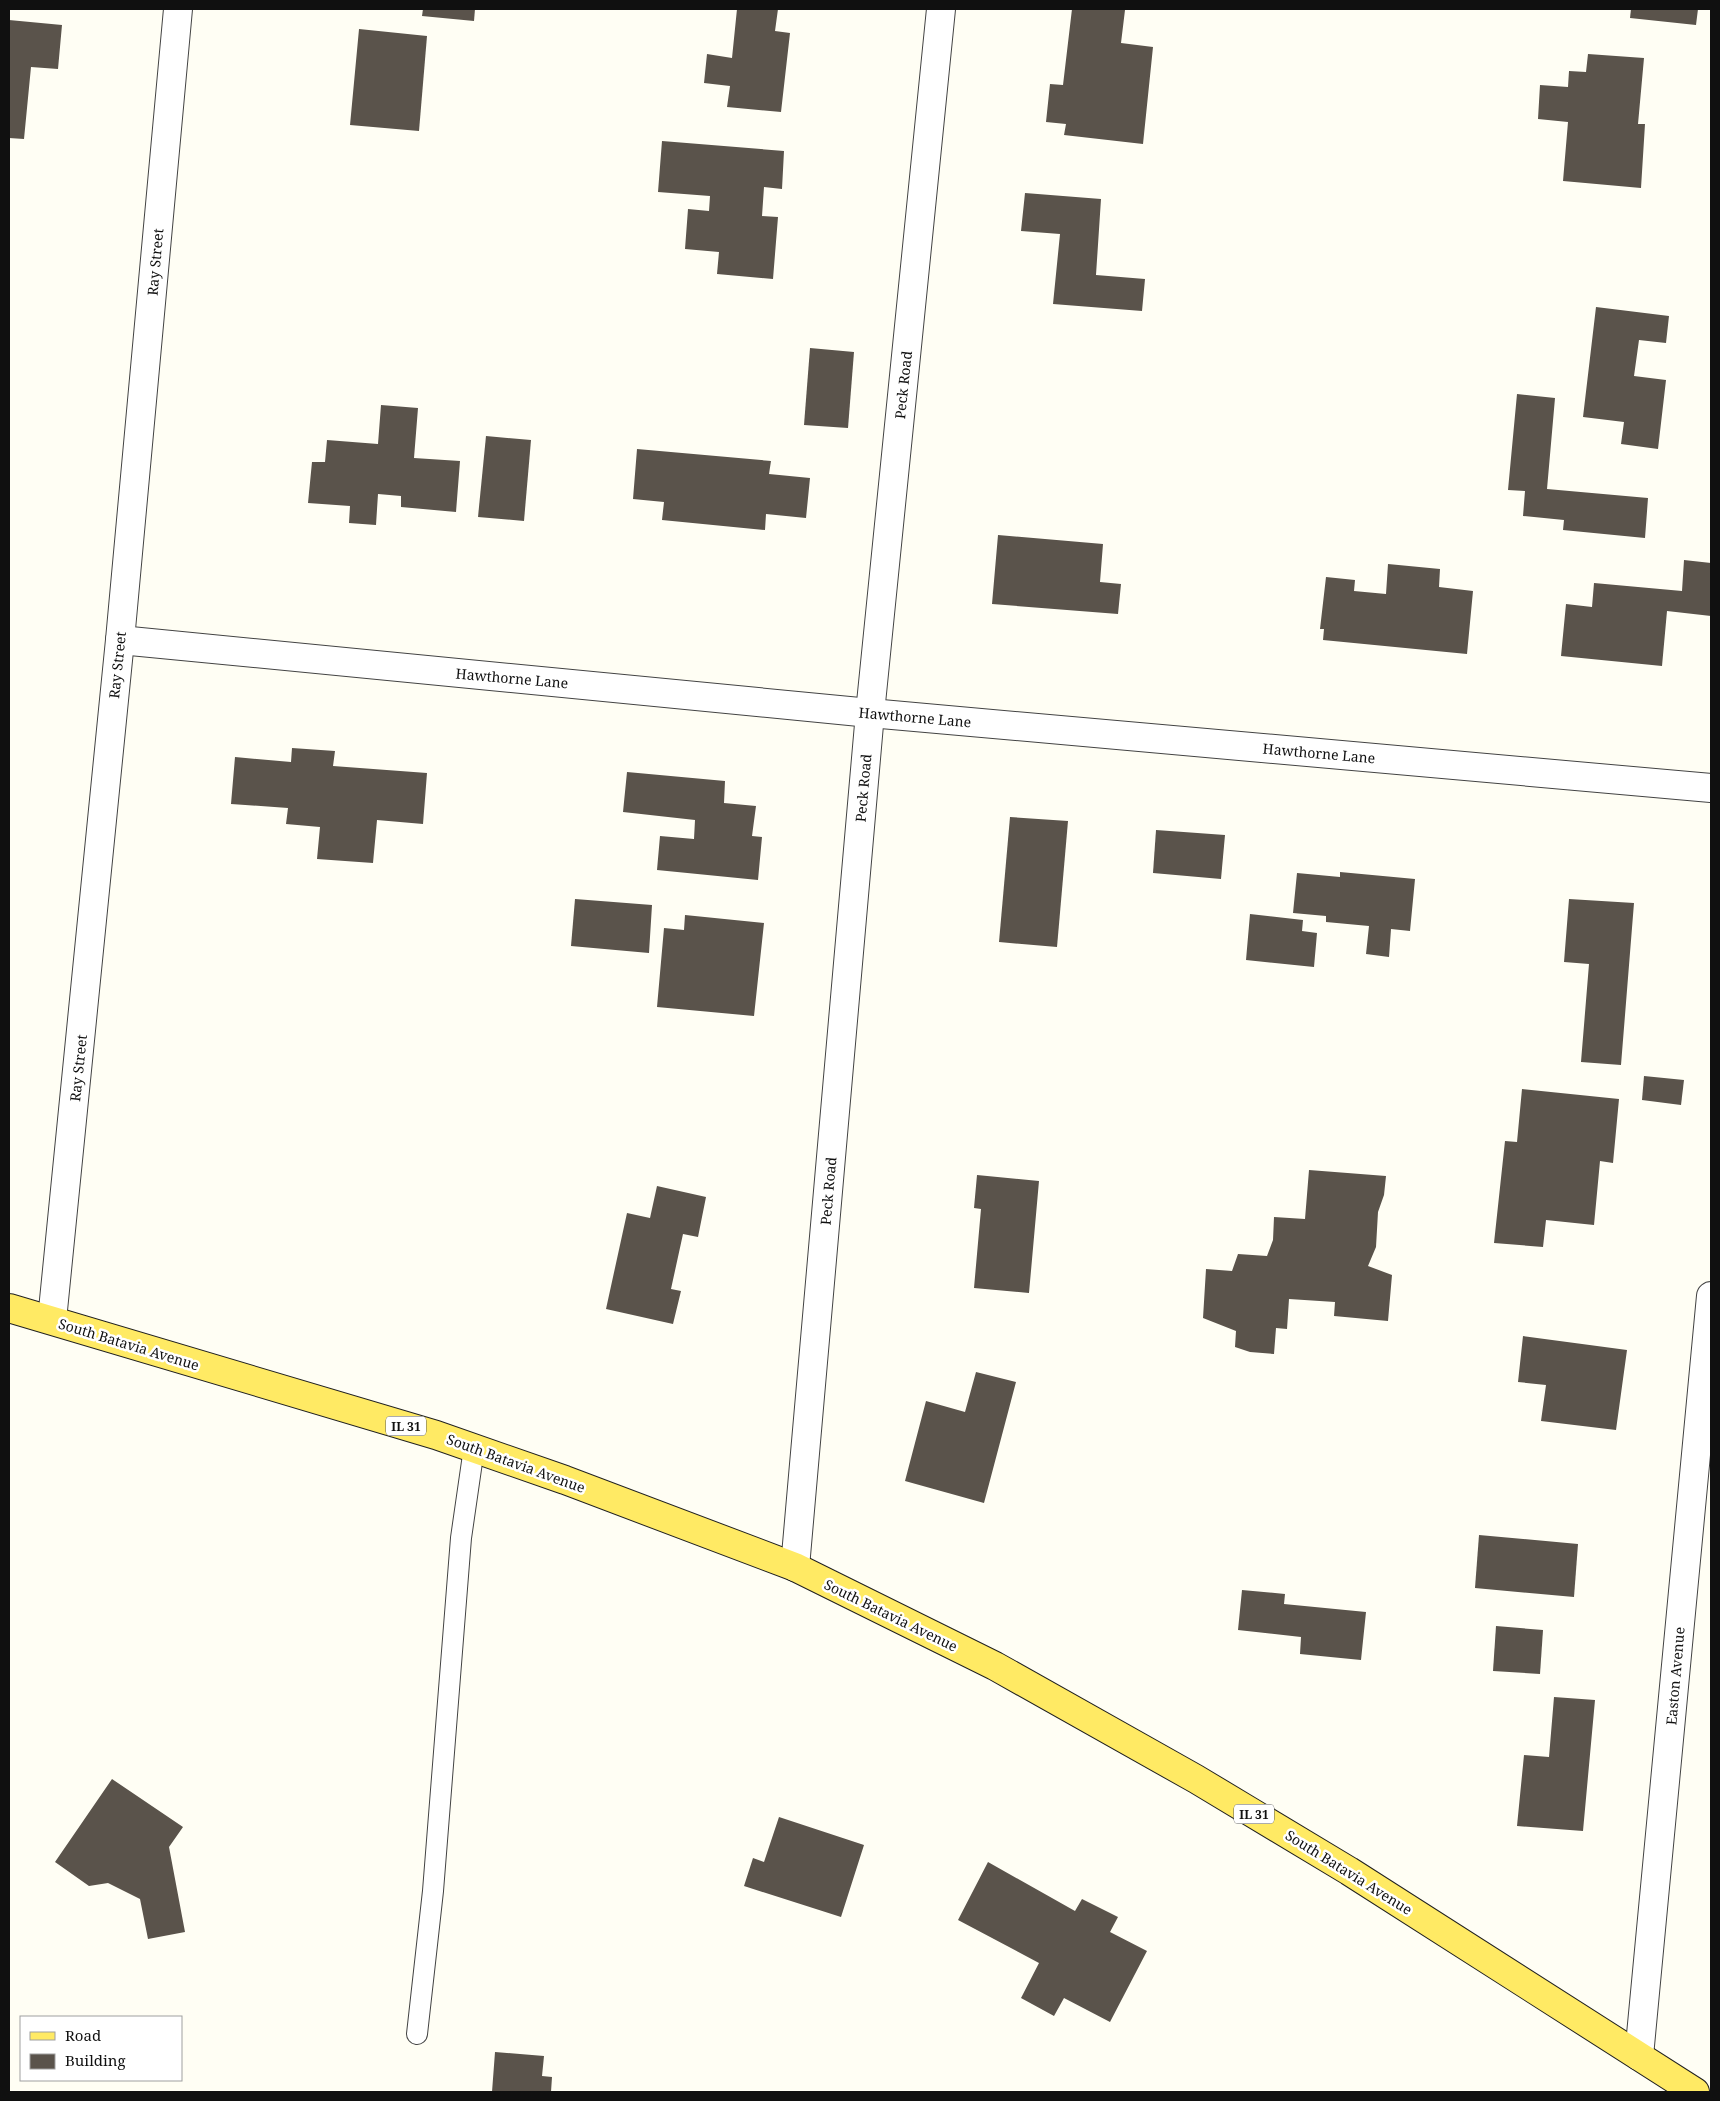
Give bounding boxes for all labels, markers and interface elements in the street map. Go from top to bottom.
street label: Ray Street [143,228,167,296]
street label: Peck Road [890,350,916,420]
street label: Ray Street [104,630,130,700]
street label: Hawthorne Lane [455,664,569,692]
street label: Hawthorne Lane [858,703,972,731]
street label: Hawthorne Lane [1262,739,1376,767]
street label: Peck Road [851,753,875,823]
street label: Ray Street [65,1033,91,1103]
street label: Peck Road [816,1156,840,1226]
street label: South Batavia Avenue [56,1314,202,1374]
road number: IL 31 [386,1416,426,1435]
street label: South Batavia Avenue [444,1429,588,1497]
street label: South Batavia Avenue [821,1574,961,1656]
street label: Easton Avenue [1661,1626,1689,1726]
road number: IL 31 [1234,1805,1274,1824]
street label: South Batavia Avenue [1282,1825,1416,1919]
legend [20,2016,182,2081]
text: Road [65,2025,101,2045]
text: Building [65,2050,126,2070]

